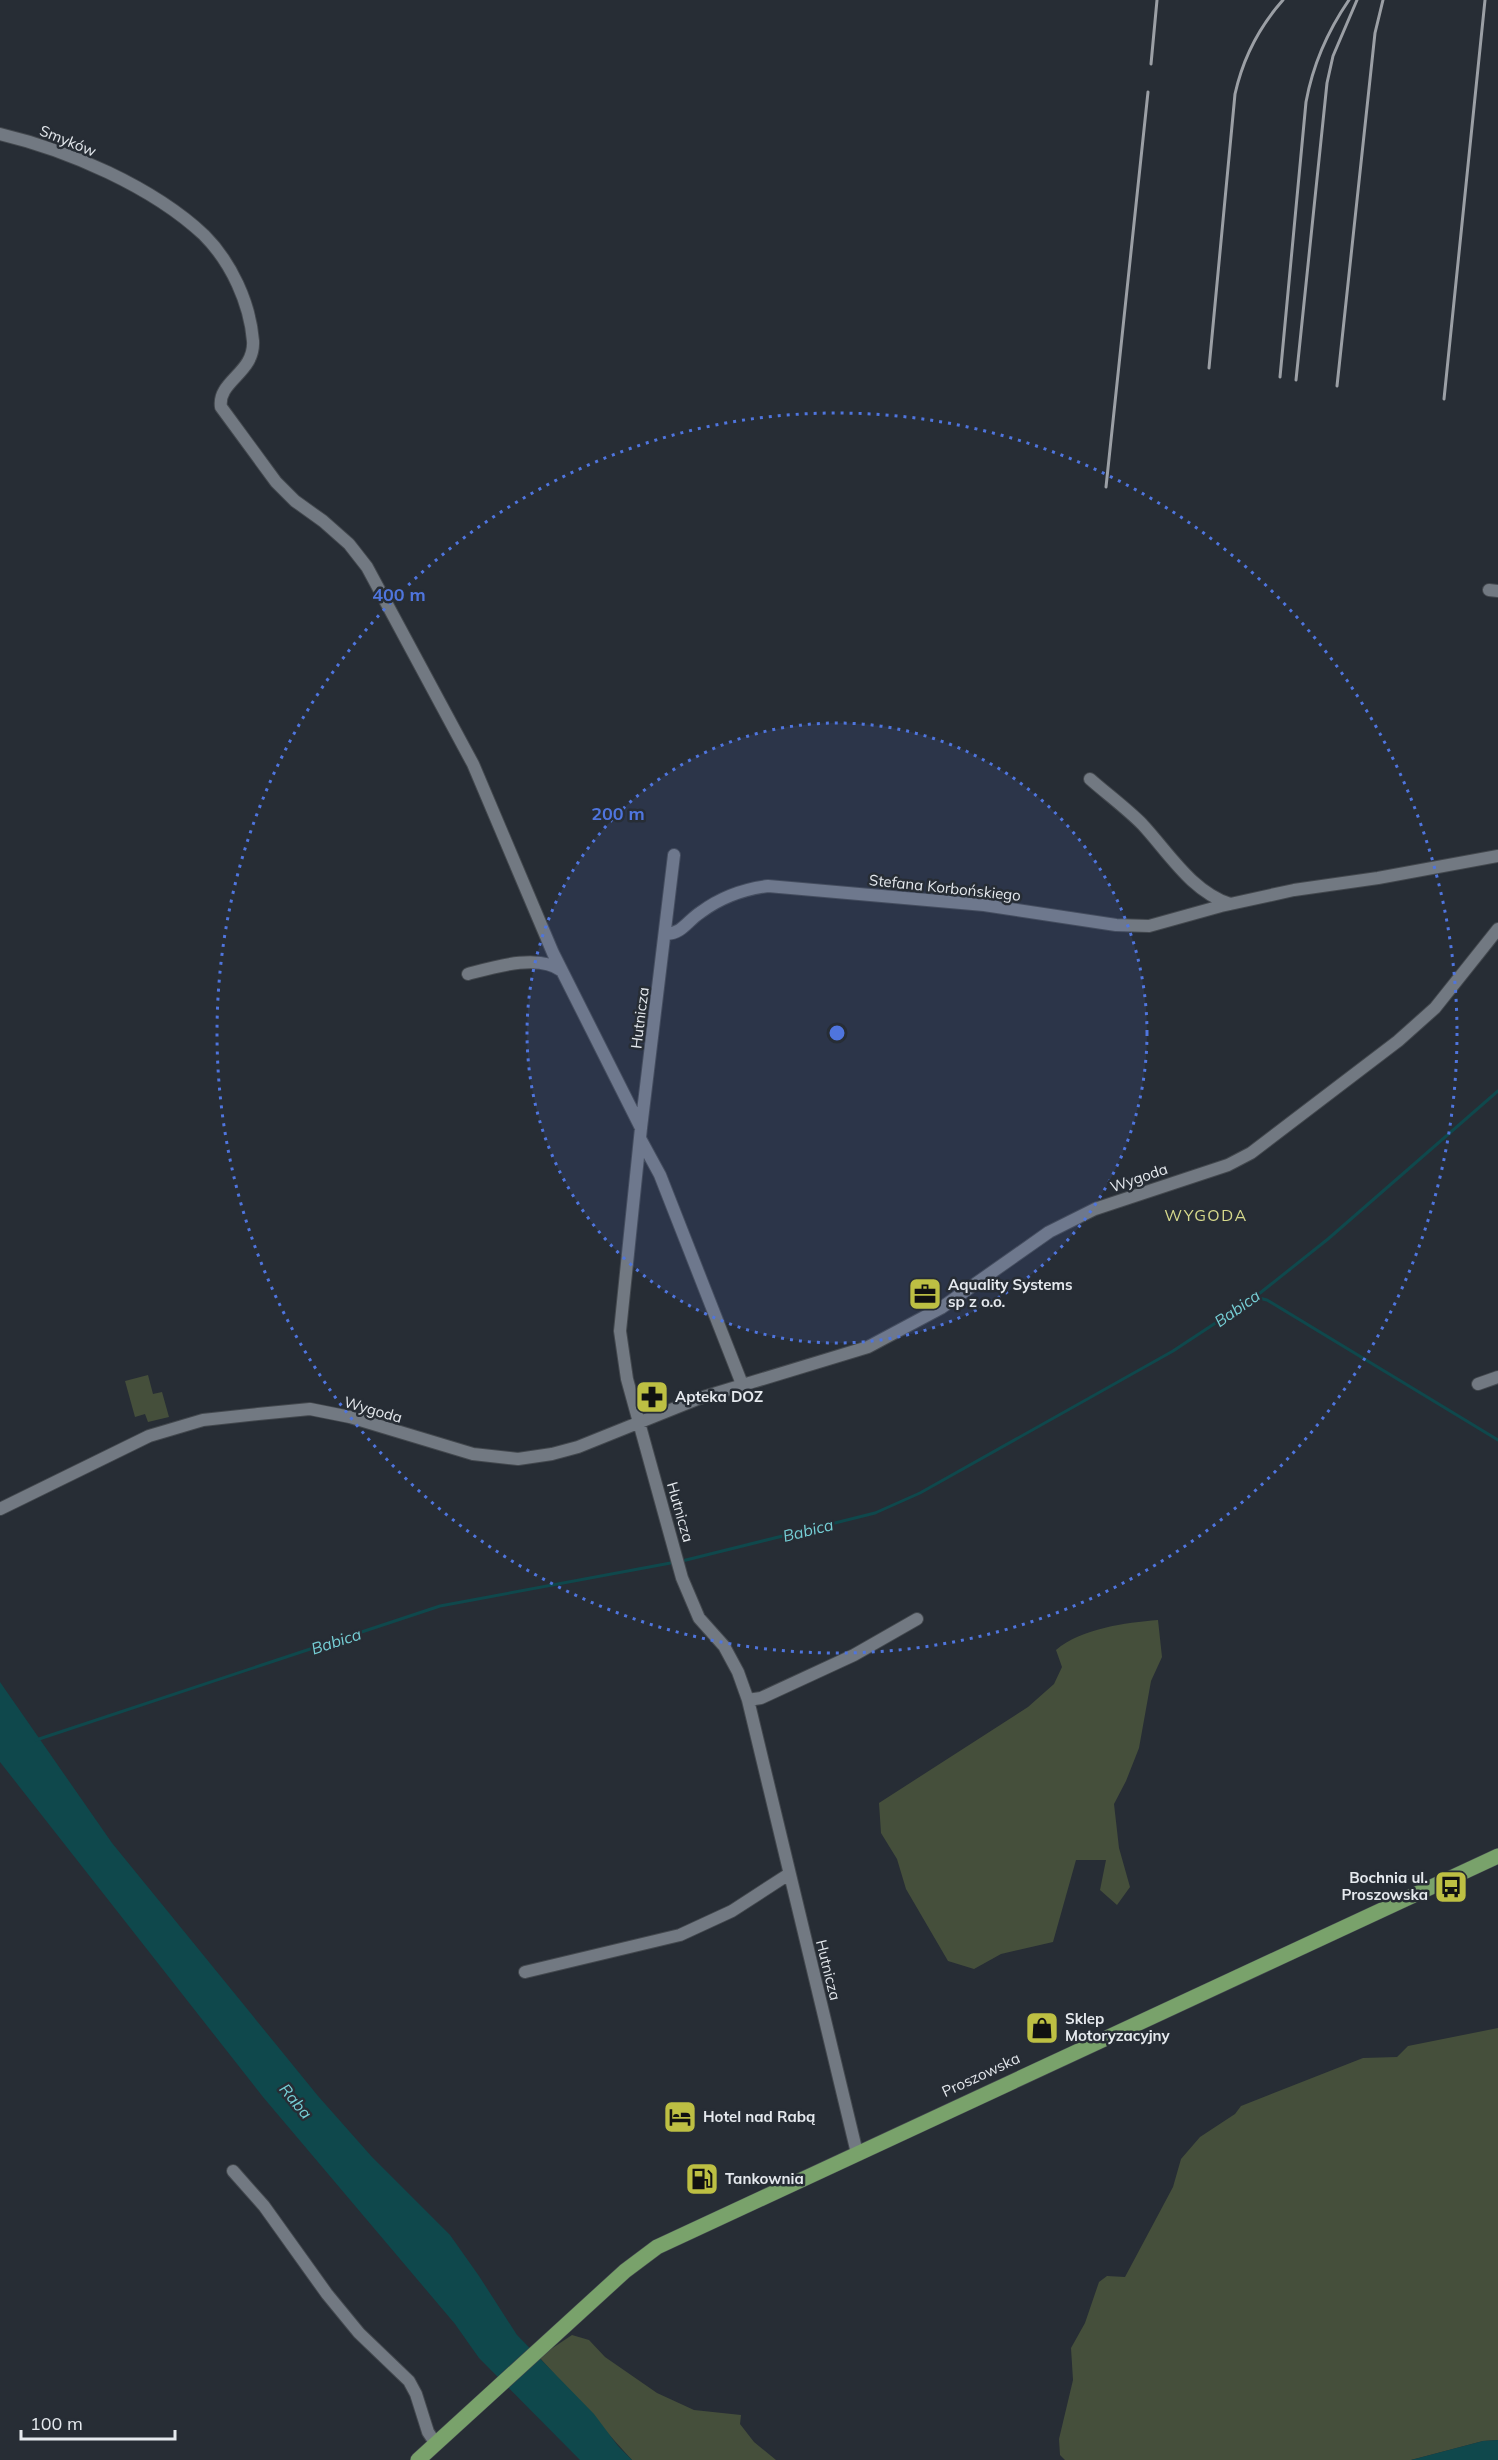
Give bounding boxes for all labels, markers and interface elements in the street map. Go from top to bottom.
street label: Smyków [37,121,99,160]
text: 400 m [372,583,426,606]
text: 200 m [591,802,645,825]
street label: Stefana Korbońskiego [868,870,1022,905]
street label: Hutnicza [626,986,653,1050]
centre of rings [827,1023,847,1043]
street label: Wygoda [1107,1159,1170,1196]
district label: WYGODA [1164,1205,1248,1225]
place label: Aquality Systems sp z o.o. [948,1275,1072,1311]
office icon: Aquality Systems sp z o.o. [907,1276,943,1312]
water label: Babica [1210,1285,1264,1331]
pharmacy icon: Apteka DOZ [634,1379,670,1415]
place label: Apteka DOZ [675,1387,763,1406]
street label: Wygoda [342,1392,404,1427]
street label: Hutnicza [663,1479,698,1544]
water label: Babica [781,1514,836,1546]
water label: Babica [308,1623,364,1658]
place label: Bochnia ul. Proszowska [1341,1868,1428,1904]
bus stop icon: Bochnia ul. Proszowska [1433,1869,1469,1905]
street label: Hutnicza [812,1938,845,2002]
place label: Sklep Motoryzacyjny [1065,2009,1171,2045]
shop icon: Sklep Motoryzacyjny [1024,2010,1060,2046]
street label: Proszowska [939,2048,1023,2101]
water label: Raba [276,2079,317,2123]
hotel icon: Hotel nad Rabą [662,2099,698,2135]
place label: Hotel nad Rabą [703,2107,815,2126]
fuel station icon: Tankownia [684,2161,720,2197]
place label: Tankownia [725,2169,804,2188]
scale bar [21,2403,176,2441]
text: 100 m [30,2412,83,2435]

